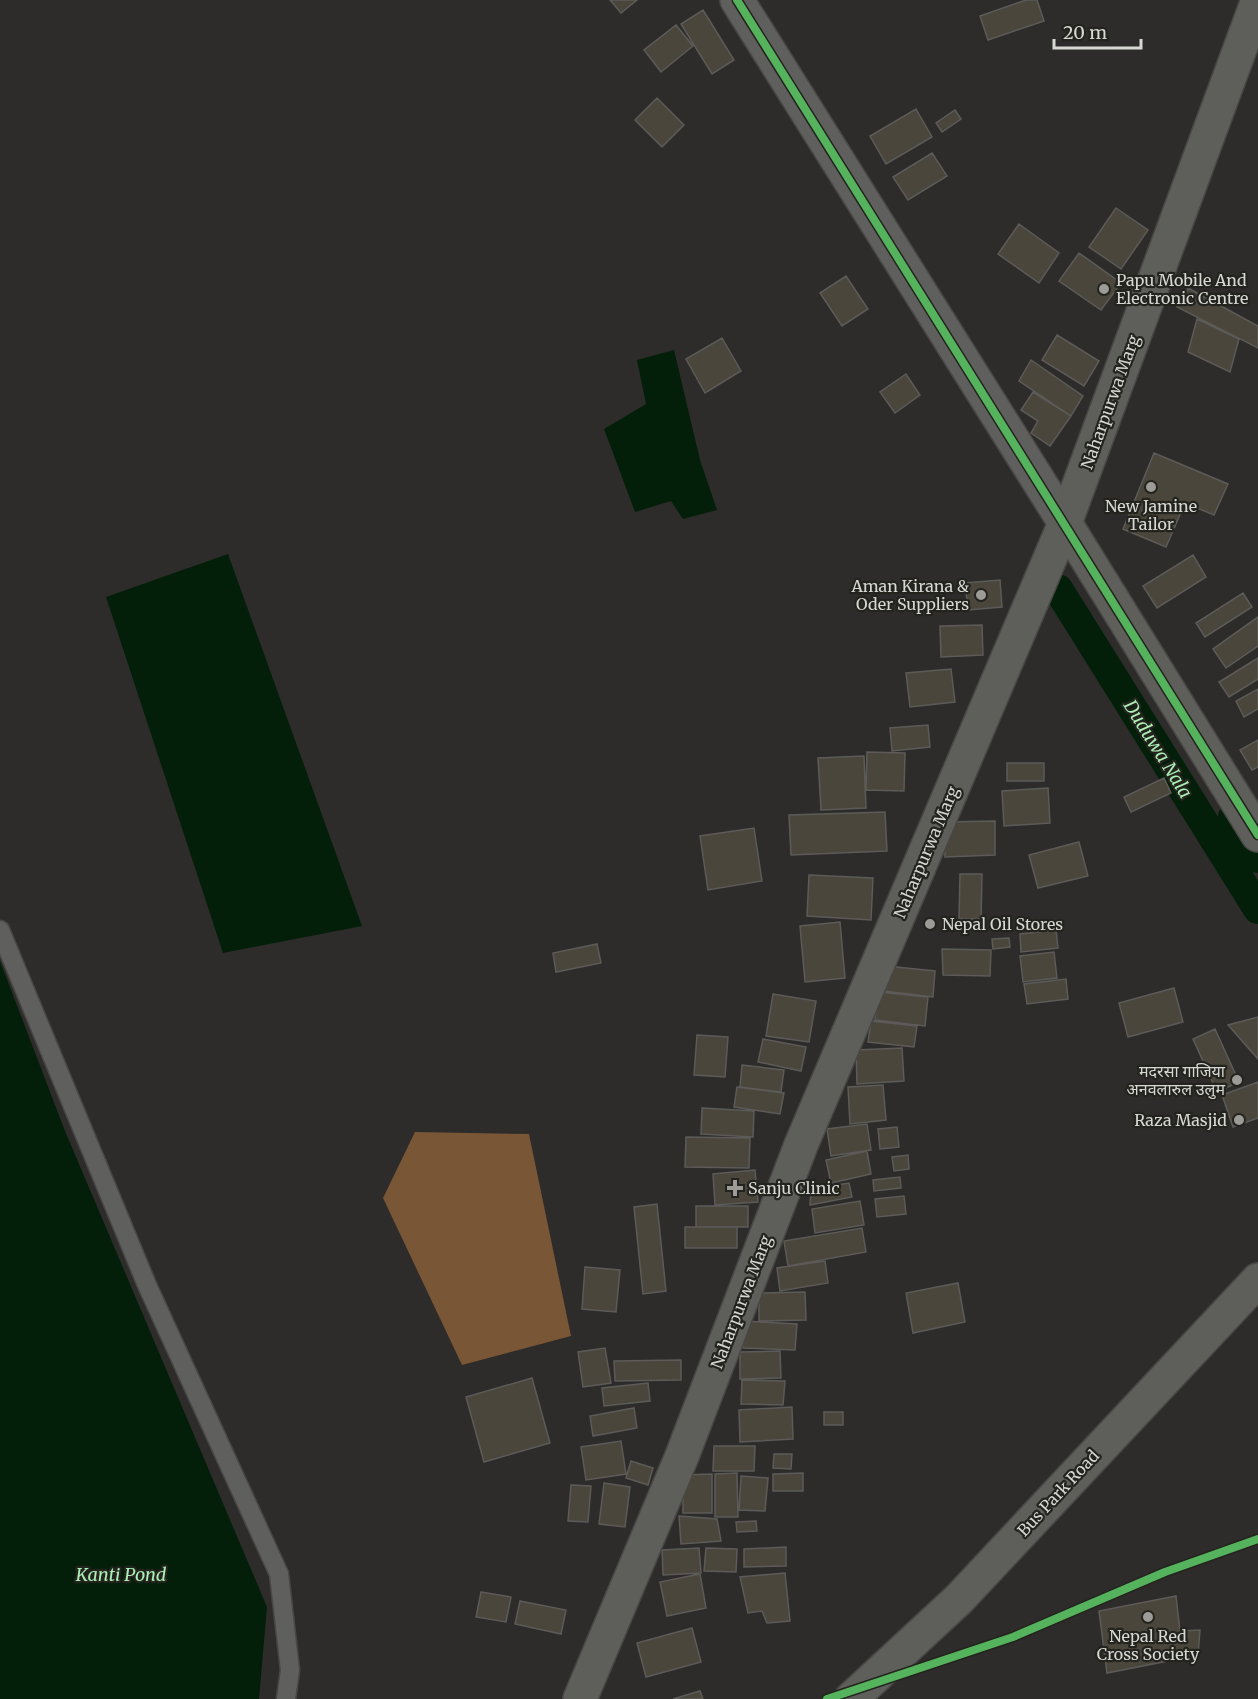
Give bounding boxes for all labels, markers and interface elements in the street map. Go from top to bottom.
scale bar [1054,12,1141,50]
text: 20 m [1063,21,1107,44]
place label: Papu Mobile And Electronic Centre [1116,270,1248,308]
marker: Papu Mobile And Electronic Centre [1097,282,1111,296]
street label: Naharpurwa Marg [1076,332,1144,472]
marker: New Jamine Tailor [1144,480,1158,494]
place label: New Jamine Tailor [1105,496,1197,534]
place label: Aman Kirana & Oder Suppliers [850,576,969,614]
marker: Aman Kirana & Oder Suppliers [974,588,988,602]
water label: Duduwa Nala [1118,695,1197,802]
street label: Naharpurwa Marg [889,783,963,921]
place label: Nepal Oil Stores [942,914,1063,934]
marker: Nepal Oil Stores [923,917,937,931]
place label: मदरसा गाजिया अनवलारुल उलुम [1127,1061,1226,1100]
marker: मदरसा गाजिया अनवलारुल उलुम [1230,1073,1244,1087]
place label: Raza Masjid [1134,1110,1227,1130]
marker: Raza Masjid [1232,1113,1246,1127]
place label: Sanju Clinic [748,1178,839,1198]
marker: Sanju Clinic [726,1179,744,1197]
street label: Naharpurwa Marg [706,1232,776,1372]
street label: Bus Park Road [1013,1445,1103,1540]
water label: Kanti Pond [75,1563,167,1586]
marker: Nepal Red Cross Society [1141,1610,1155,1624]
place label: Nepal Red Cross Society [1097,1626,1200,1664]

